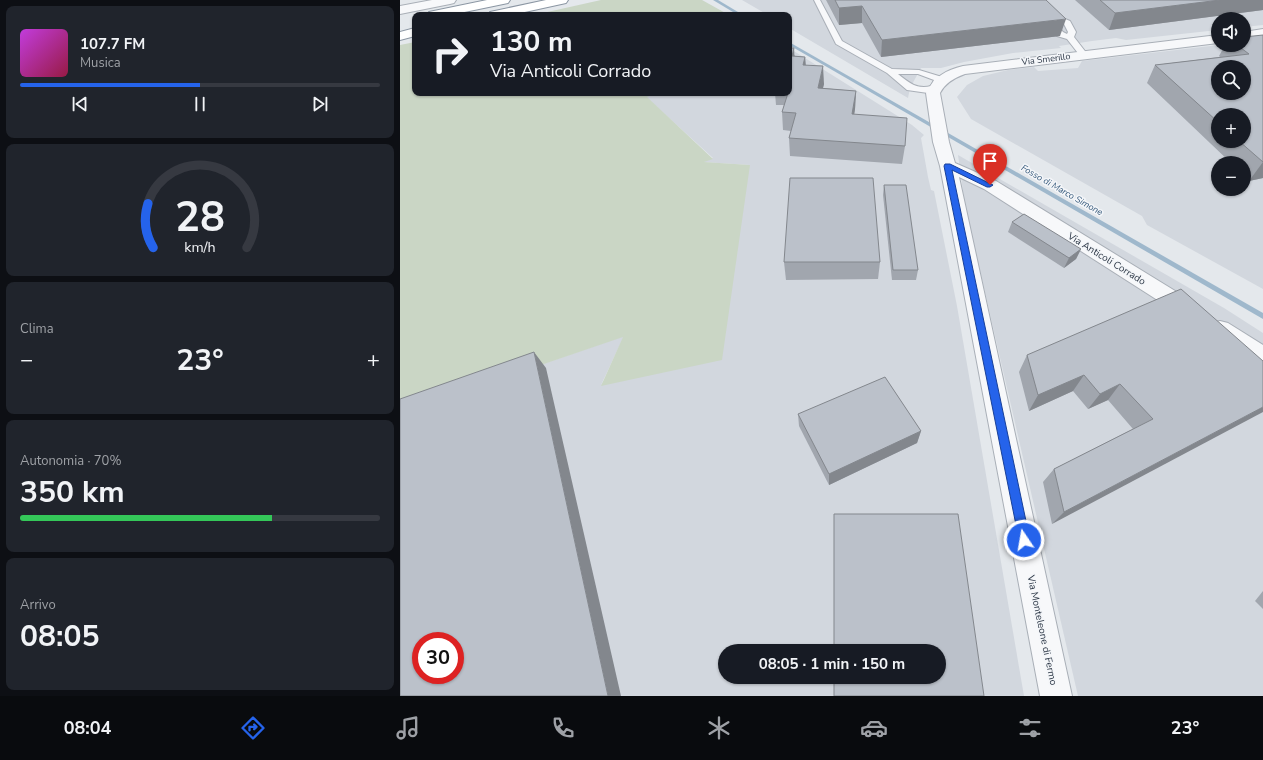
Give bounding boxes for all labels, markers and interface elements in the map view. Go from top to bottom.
map controls [1211,12,1251,196]
button: sound [1211,12,1251,52]
text: 130 m [490,23,573,61]
icon: right [424,28,476,80]
text: 107.7 FM [80,34,145,54]
street label: Via Smerillo [1020,50,1071,68]
text: Musica [80,54,121,72]
text: Via Anticoli Corrado [490,59,651,83]
button: search [1211,60,1251,100]
icon: previous [69,93,91,115]
icon: pause [189,93,211,115]
icon: next [309,93,331,115]
button: + [1211,108,1251,148]
pin [973,144,1007,185]
icon: arrive [979,150,1001,172]
button: − [1211,156,1251,196]
water label: Fosso di Marco Simone [1019,162,1105,218]
text: 28 [175,189,225,246]
street label: Via Anticoli Corrado [1064,229,1149,289]
text: km/h [184,238,216,257]
text: Clima [20,320,54,338]
text: 23° [176,340,224,381]
text: − [20,345,33,375]
text: + [367,345,380,375]
text: Autonomia · 70% [20,452,121,470]
text: 350 km [20,472,125,513]
position arrow [1003,519,1045,561]
street label: Via Monteleone di Fermo [1023,573,1061,687]
text: Arrivo [20,596,56,614]
text: 08:05 [20,616,99,657]
speed limit sign: 30 [412,632,464,684]
text: 08:05 · 1 min · 150 m [759,654,905,674]
icon: directions [239,714,267,742]
icon: music [394,714,422,742]
icon: phone [549,714,577,742]
icon: climate [705,714,733,742]
icon: car [860,714,888,742]
icon: filters [1016,714,1044,742]
text: 08:04 [64,716,111,740]
text: 23° [1171,716,1199,740]

